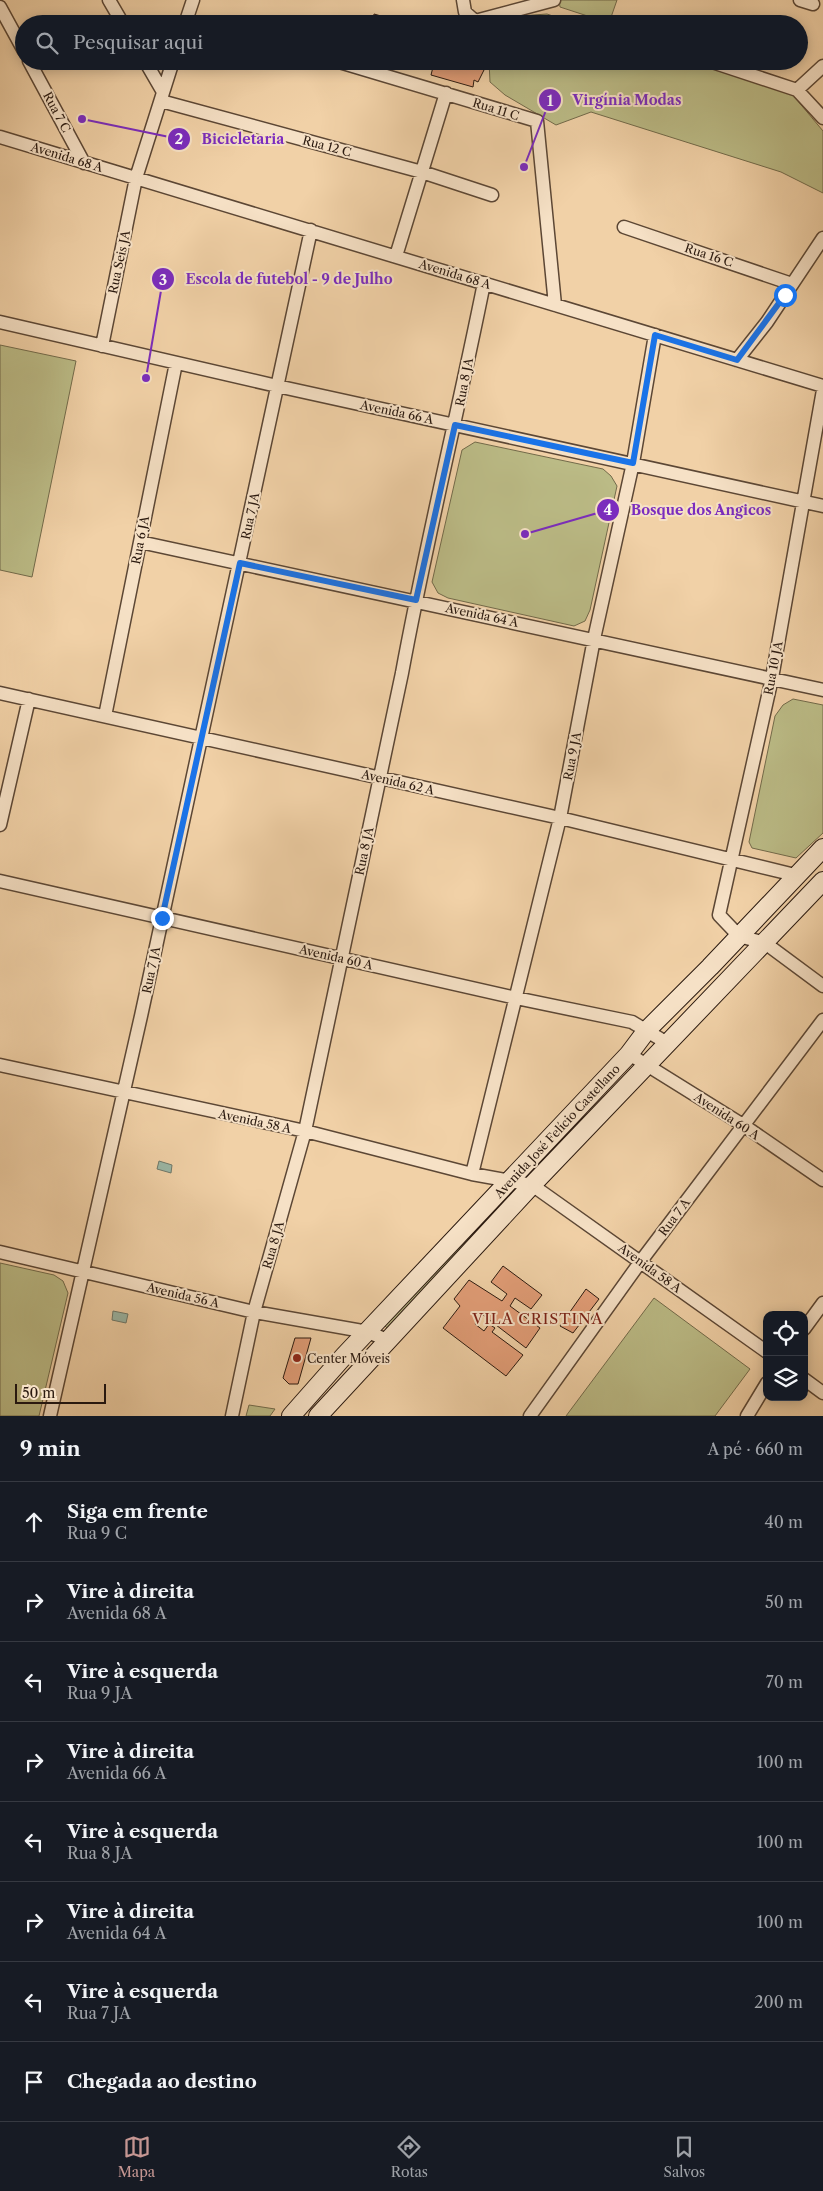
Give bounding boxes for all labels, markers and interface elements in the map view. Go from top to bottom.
search box [15,15,808,70]
icon: search [33,29,61,57]
text: Pesquisar aqui [73,31,203,54]
callout: Virgínia Modas [538,86,692,115]
street label: Rua 7 C [40,89,74,135]
text: 1 [547,91,554,110]
text: Virgínia Modas [572,91,681,109]
street label: Rua 11 C [471,95,521,123]
callout: Bicicletaria [166,124,294,153]
text: 2 [175,129,184,148]
text: Bicicletaria [202,130,285,148]
street label: Rua 12 C [301,132,353,160]
street label: Avenida 68 A [28,139,106,175]
street label: Rua Seis JA [105,228,133,295]
street label: Rua 16 C [683,240,735,270]
street label: Avenida 68 A [416,256,494,292]
callout: Escola de futebol - 9 de Julho [151,265,403,294]
text: 3 [159,270,167,289]
text: Escola de futebol - 9 de Julho [185,270,393,288]
route start [774,284,797,307]
street label: Rua 8 JA [452,355,476,408]
street label: Avenida 66 A [358,397,436,427]
street label: Rua 7 JA [238,490,263,541]
callout: Bosque dos Angicos [595,496,781,525]
text: 4 [604,500,613,519]
text: Bosque dos Angicos [631,501,771,519]
street label: Rua 6 JA [128,513,152,565]
street label: Avenida 64 A [443,600,521,630]
street label: Rua 10 JA [760,639,786,696]
street label: Rua 9 JA [560,729,584,781]
street label: Avenida 62 A [359,766,437,798]
street label: Rua 8 JA [352,824,377,877]
route end [151,907,174,930]
street label: Avenida 60 A [297,941,375,973]
street label: Rua 7 JA [139,944,164,995]
street label: Avenida José Felício Castellano [490,1061,623,1202]
street label: Avenida 60 A [691,1089,764,1143]
street label: Avenida 58 A [216,1106,294,1136]
street label: Rua 7 A [655,1194,694,1239]
street label: Rua 8 JA [259,1218,287,1271]
street label: Avenida 58 A [615,1240,685,1296]
street label: Avenida 56 A [144,1279,222,1311]
district label: VILA CRISTINA [471,1309,604,1328]
map controls [763,1311,808,1401]
button: locate [763,1311,808,1356]
place label: Center Móveis [307,1351,390,1366]
marker: Center Móveis [291,1352,303,1364]
button: layers [763,1356,808,1401]
scale bar [15,1381,106,1404]
text: 50 m [22,1384,55,1402]
text: 9 min [20,1436,81,1461]
text: A pé · 660 m [708,1439,803,1459]
text: Siga em frente [67,1500,208,1523]
icon: ahead [20,1508,48,1536]
text: 40 m [764,1512,803,1532]
text: Rua 9 C [67,1523,127,1543]
text: Vire à direita [67,1580,194,1603]
icon: right [20,1588,48,1616]
text: 50 m [765,1592,803,1612]
text: Avenida 68 A [67,1603,167,1623]
text: Vire à esquerda [67,1660,218,1683]
icon: left [20,1668,48,1696]
text: 70 m [766,1672,803,1692]
text: Rua 9 JA [67,1683,132,1703]
text: Vire à direita [67,1740,194,1763]
icon: right [20,1748,48,1776]
text: 100 m [757,1752,803,1772]
text: Avenida 66 A [67,1763,166,1783]
text: Vire à esquerda [67,1820,218,1843]
icon: left [20,1828,48,1856]
text: 100 m [757,1832,803,1852]
text: Rua 8 JA [67,1843,132,1863]
text: Vire à direita [67,1900,194,1923]
icon: right [20,1908,48,1936]
text: 100 m [757,1912,803,1932]
text: Avenida 64 A [67,1923,166,1943]
text: Vire à esquerda [67,1980,218,2003]
icon: left [20,1988,48,2016]
text: 200 m [754,1992,803,2012]
text: Rua 7 JA [67,2003,131,2023]
icon: arrive [20,2068,48,2096]
text: Chegada ao destino [67,2070,257,2093]
tab: Mapa [118,2133,155,2181]
tab: Rotas [391,2133,428,2181]
tab: Salvos [664,2133,705,2181]

